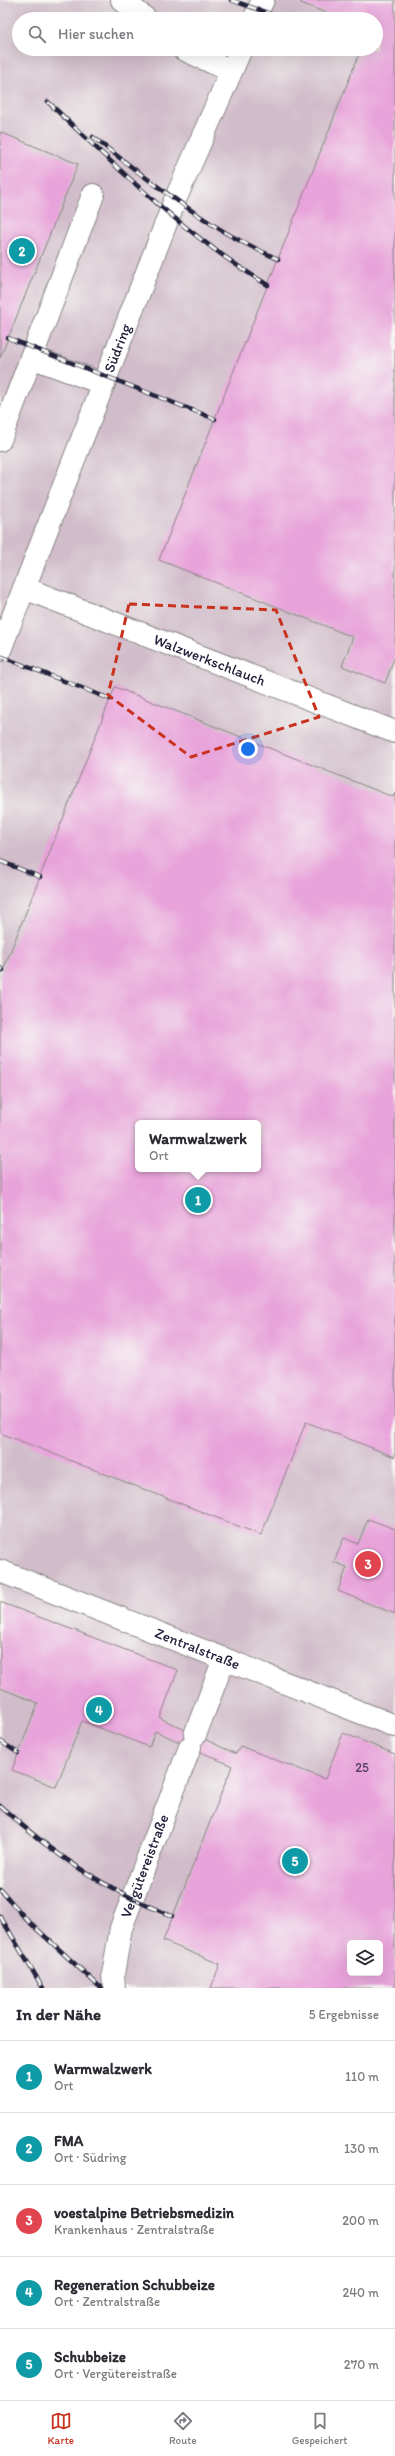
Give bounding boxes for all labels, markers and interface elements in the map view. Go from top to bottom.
search box [12,12,383,56]
icon: search [26,23,48,45]
text: Hier suchen [58,25,134,43]
pin: 2 [9,236,35,266]
street label: Südring [100,321,135,375]
street label: Walzwerkschlauch [151,630,268,690]
your location [238,739,258,759]
popup [135,1120,261,1172]
text: Warmwalzwerk [149,1130,247,1148]
text: Ort [149,1148,169,1163]
pin: 1 [185,1185,211,1215]
pin: 3 [355,1549,381,1579]
street label: Zentralstraße [152,1624,242,1673]
pin: 4 [86,1695,112,1725]
house number: 25 [355,1760,369,1775]
street label: Vergütereistraße [117,1812,172,1920]
pin: 5 [282,1846,308,1876]
map controls [347,1940,383,1976]
button: layers [347,1940,383,1976]
text: In der Nähe [16,2004,101,2024]
text: 5 Ergebnisse [309,2007,379,2022]
text: Warmwalzwerk [54,2060,152,2078]
text: 1 [26,2069,32,2084]
text: 110 m [345,2069,379,2084]
text: Ort [54,2078,73,2093]
text: FMA [54,2132,83,2150]
text: 2 [26,2141,32,2156]
text: 130 m [344,2141,379,2156]
text: Ort · Südring [54,2150,126,2165]
text: voestalpine Betriebsmedizin [54,2204,234,2222]
text: 3 [25,2213,33,2228]
text: 200 m [342,2213,379,2228]
text: Krankenhaus · Zentralstraße [54,2222,214,2237]
text: Regeneration Schubbeize [54,2276,215,2294]
text: 4 [25,2285,33,2300]
text: 240 m [342,2285,379,2300]
text: Ort · Zentralstraße [54,2294,160,2309]
text: Schubbeize [54,2348,126,2366]
text: 5 [26,2357,32,2372]
text: 270 m [344,2357,379,2372]
text: Ort · Vergütereistraße [54,2366,177,2381]
tab: Karte [48,2410,74,2447]
tab: Route [169,2410,197,2447]
tab: Gespeichert [292,2410,347,2447]

